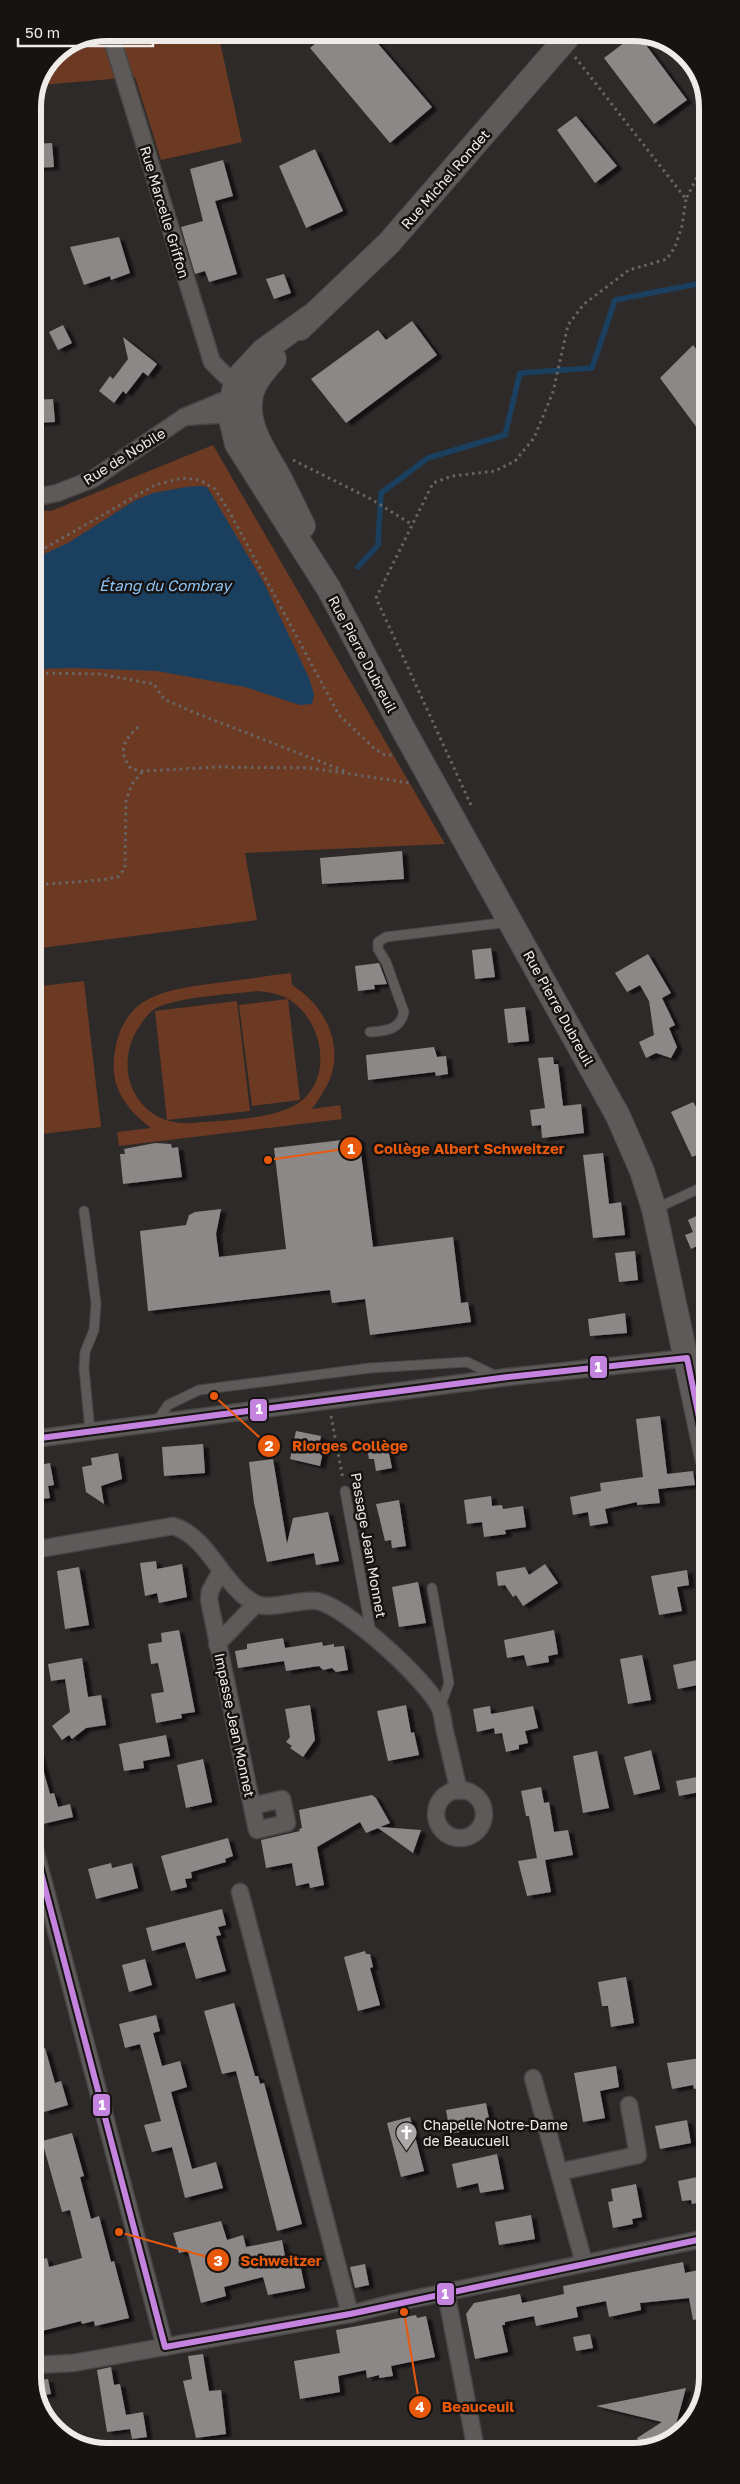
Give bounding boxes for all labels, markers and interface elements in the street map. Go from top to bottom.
scale bar [18,15,152,47]
text: 50 m [25,23,60,41]
street label: Rue Michel Rondet [397,126,493,232]
street label: Rue Marcelle Griffon [137,144,193,280]
street label: Rue de Nobile [80,424,168,488]
water label: Étang du Combray [99,576,234,595]
street label: Rue Pierre Dubreuil [325,593,401,715]
street label: Rue Pierre Dubreuil [520,947,598,1069]
callout: Collège Albert Schweitzer [338,1133,575,1163]
text: 1 [347,1139,355,1157]
text: Collège Albert Schweitzer [373,1139,565,1157]
line badge: 1 [589,1355,608,1379]
text: 1 [594,1358,602,1375]
line badge: 1 [249,1398,268,1422]
text: 1 [255,1400,263,1417]
callout: Riorges Collège [257,1431,418,1461]
text: 2 [264,1436,274,1454]
text: Riorges Collège [292,1436,408,1454]
street label: Passage Jean Monnet [348,1471,390,1619]
street label: Impasse Jean Monnet [211,1651,259,1799]
line badge: 1 [92,2093,111,2117]
text: 1 [98,2096,106,2113]
place label: Chapelle Notre-Dame de Beaucueil [423,2116,568,2149]
church icon: Chapelle Notre-Dame de Beaucueil [395,2120,419,2151]
callout: Schweitzer [205,2245,332,2275]
text: 3 [213,2251,223,2269]
text: Schweitzer [240,2251,322,2269]
line badge: 1 [436,2282,455,2306]
text: 1 [441,2285,449,2302]
callout: Beauceuil [407,2392,525,2422]
text: 4 [415,2397,425,2415]
text: Beauceuil [442,2397,514,2415]

